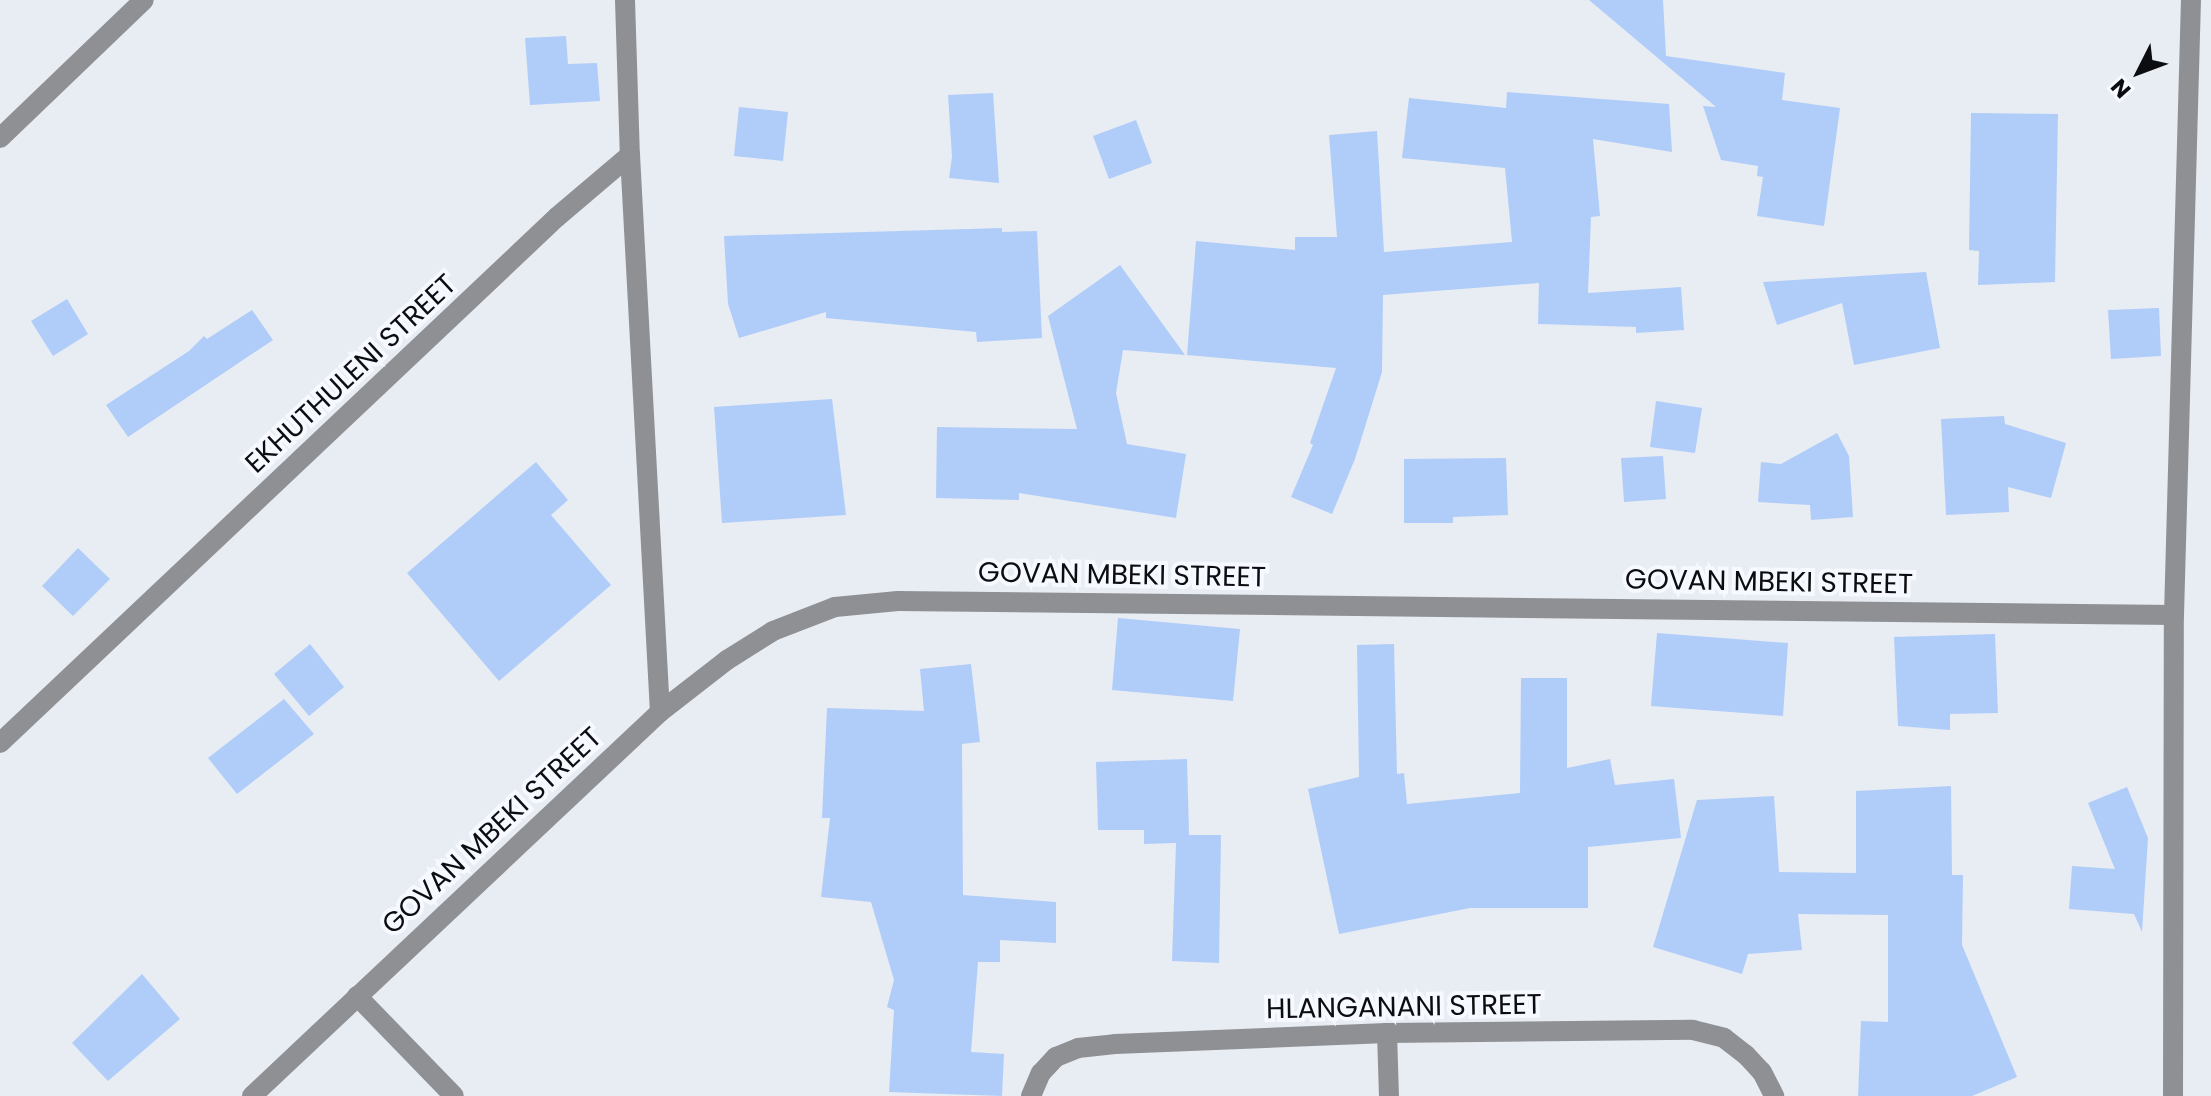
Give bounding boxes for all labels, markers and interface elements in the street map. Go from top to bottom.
north arrow [2099,32,2179,112]
text: N [2104,72,2138,105]
street label: EKHUTHULENI STREET [239,268,463,480]
street label: GOVAN MBEKI STREET [978,556,1266,594]
street label: GOVAN MBEKI STREET [1625,563,1913,601]
street label: GOVAN MBEKI STREET [375,721,609,941]
street label: HLANGANANI STREET [1266,988,1542,1026]

